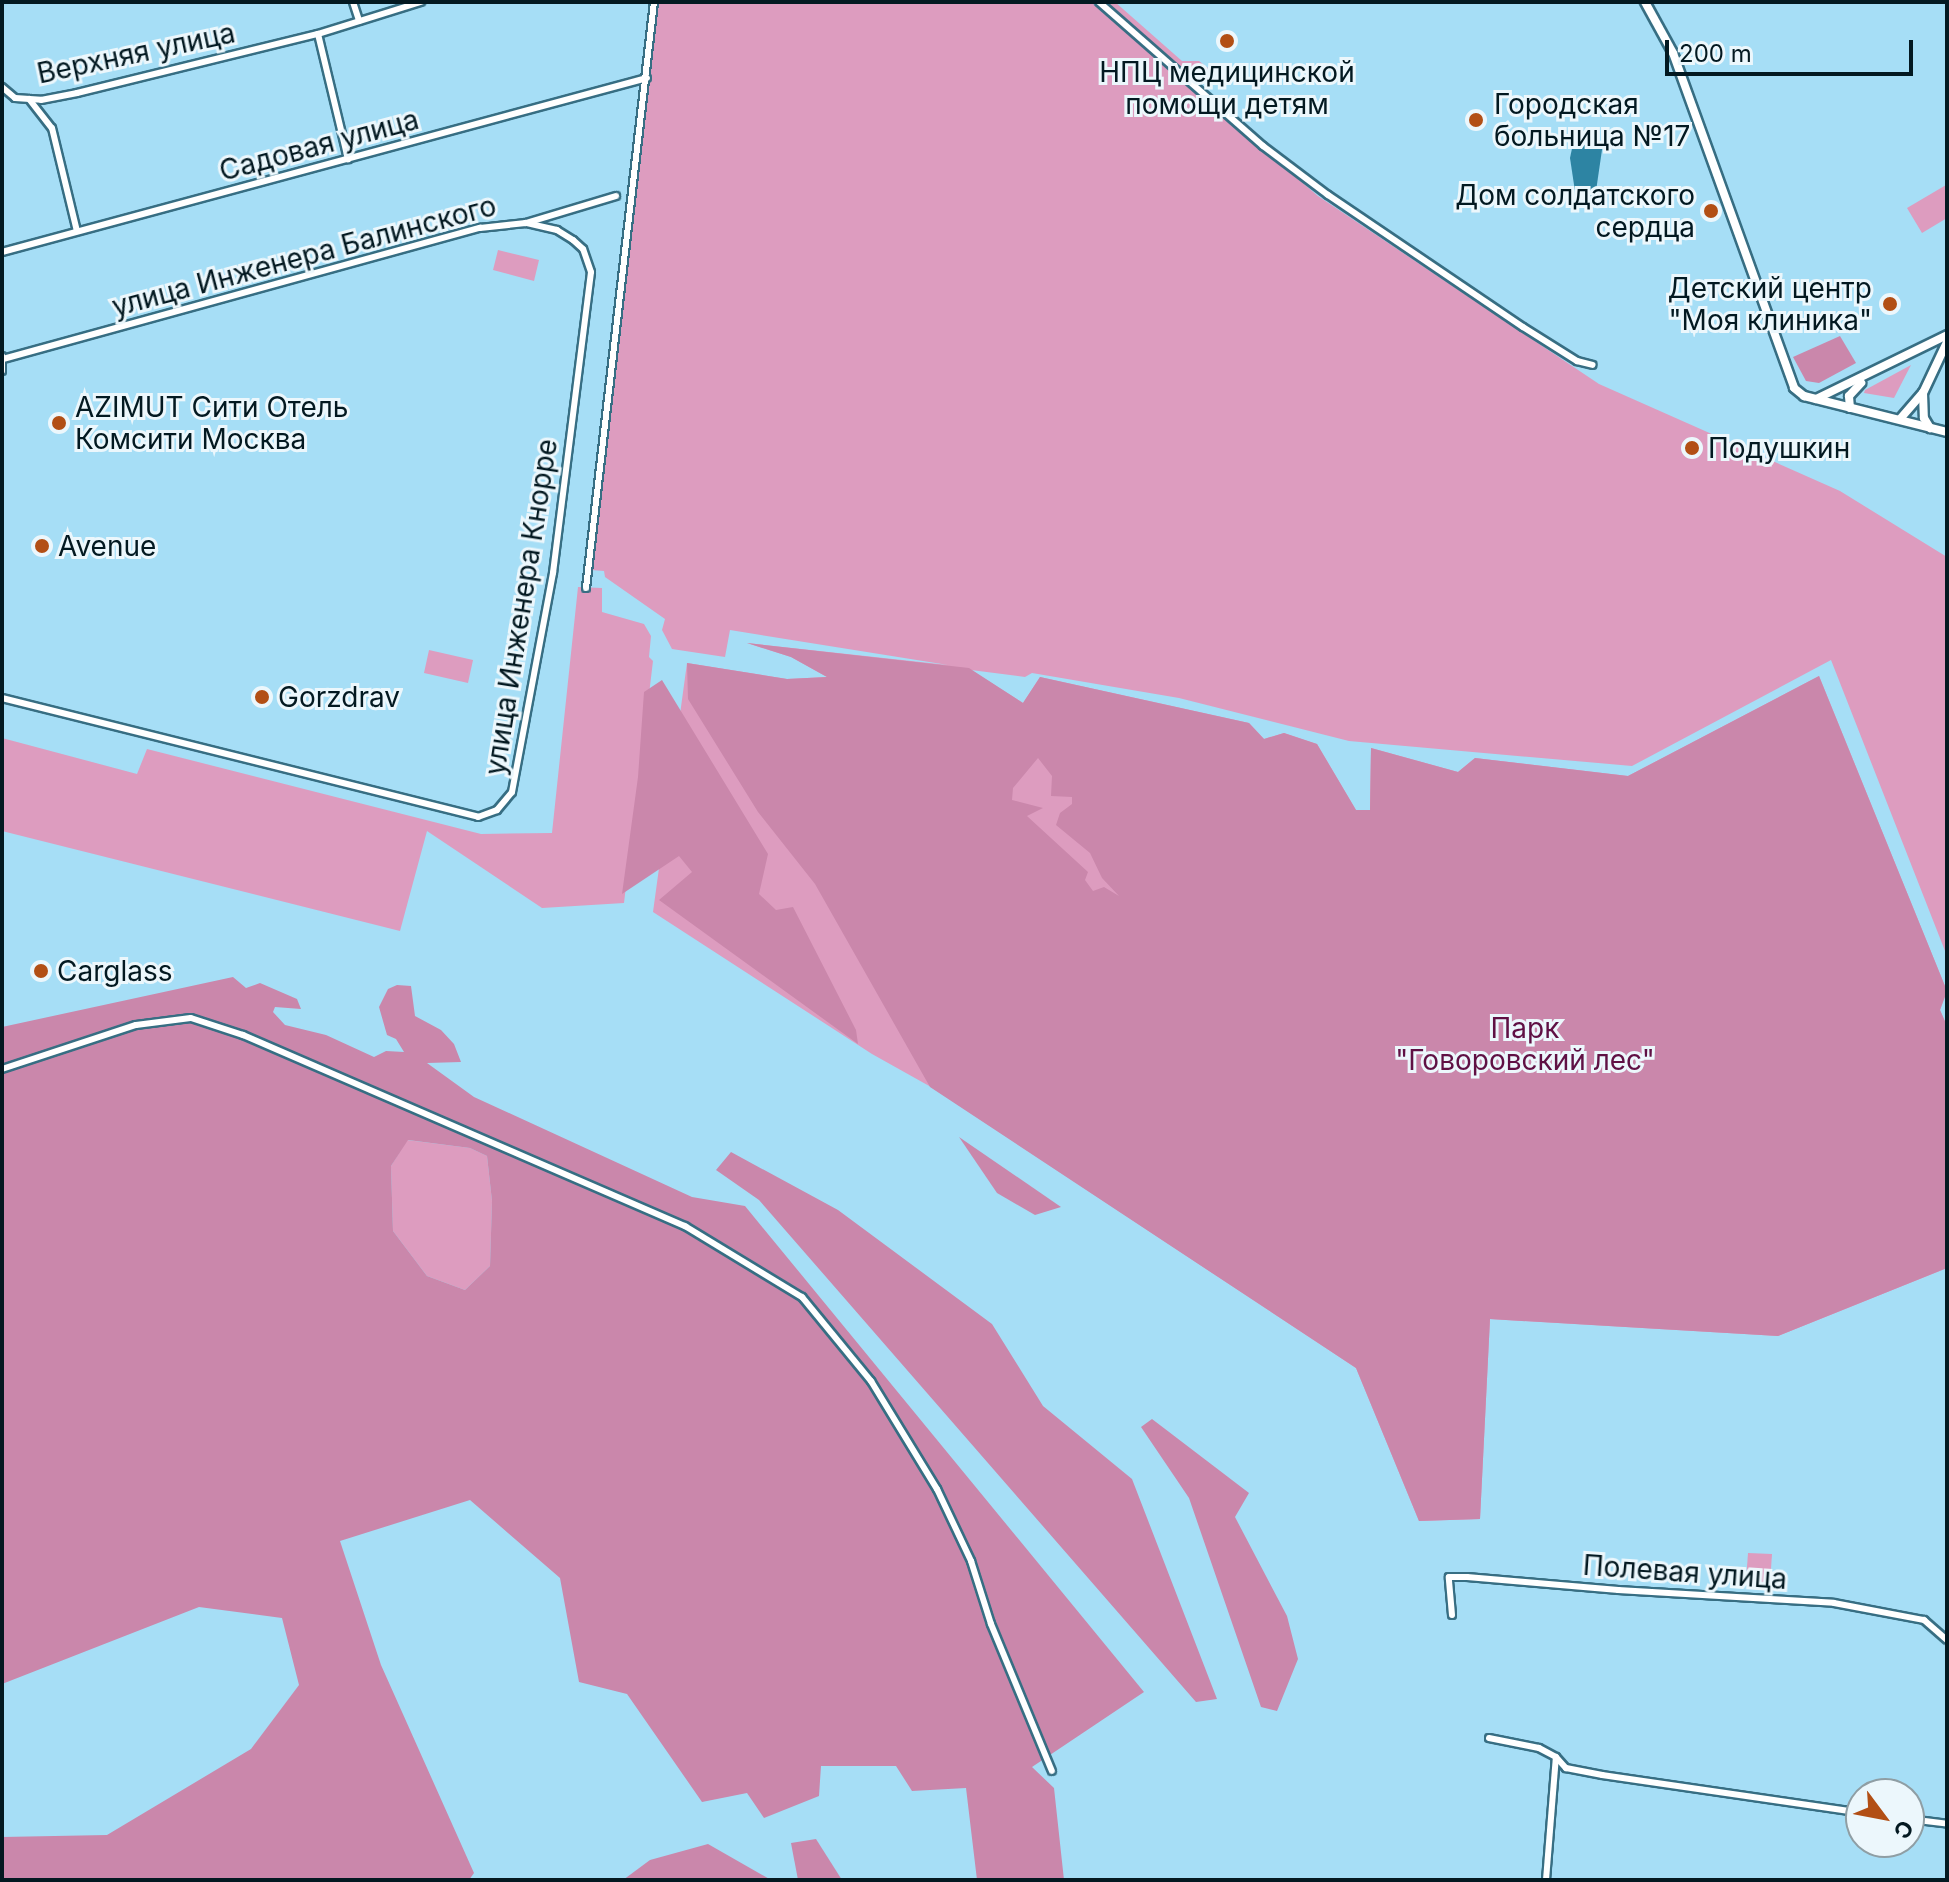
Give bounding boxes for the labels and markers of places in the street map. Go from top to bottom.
marker: НПЦ медицинской помощи детям [1216,30,1238,52]
place label: НПЦ медицинской помощи детям [1099,55,1355,121]
place label: Городская больница №17 [1494,87,1690,153]
marker: Городская больница №17 [1465,109,1487,131]
place label: Дом солдатского сердца [1455,178,1695,244]
marker: Дом солдатского сердца [1702,202,1720,220]
place label: Детский центр "Моя клиника" [1668,271,1872,337]
marker: Детский центр "Моя клиника" [1879,293,1901,315]
place label: AZIMUT Сити Отель Комсити Москва [75,390,349,456]
marker: AZIMUT Сити Отель Комсити Москва [50,414,68,432]
place label: Подушкин [1708,431,1850,465]
marker: Подушкин [1683,439,1701,457]
place label: Avenue [58,529,156,563]
marker: Avenue [33,537,51,555]
place label: Gorzdrav [278,680,400,714]
marker: Gorzdrav [253,688,271,706]
place label: Carglass [57,954,172,988]
marker: Carglass [32,962,50,980]

